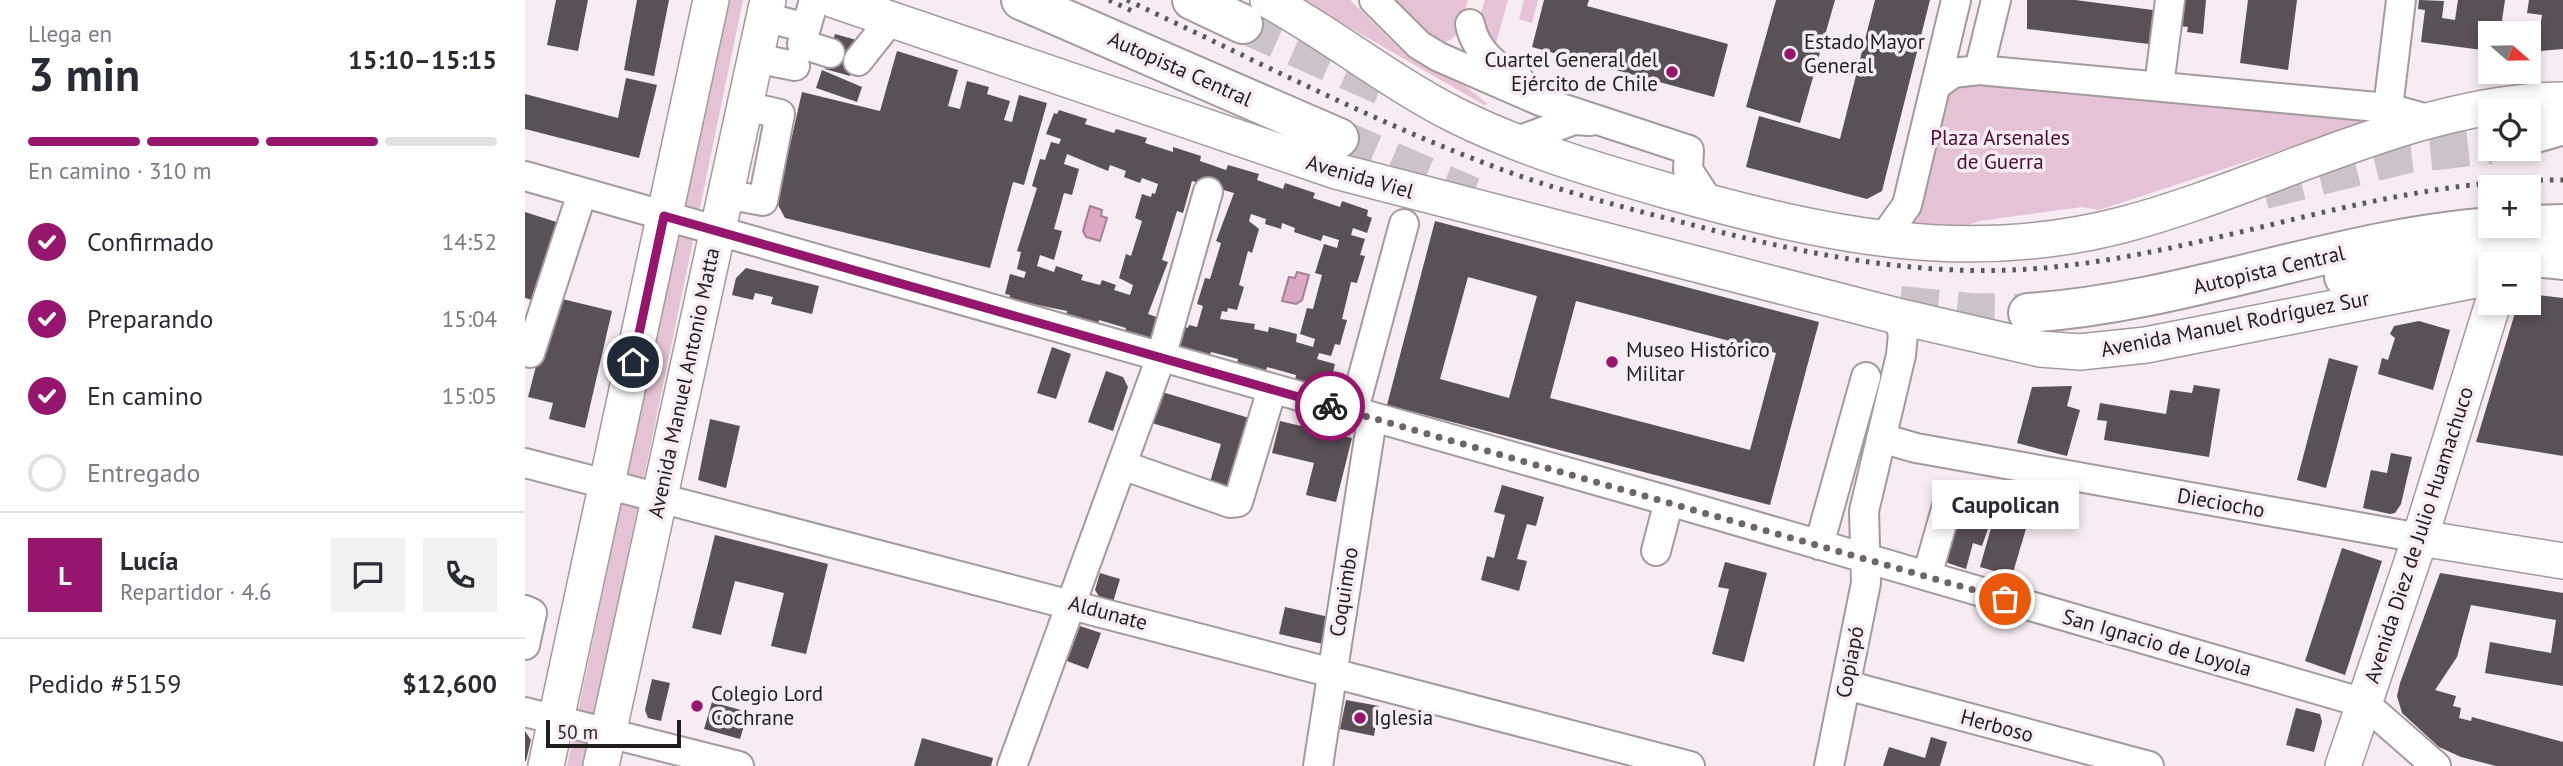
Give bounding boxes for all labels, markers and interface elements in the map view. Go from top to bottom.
text: Llega en [28,19,112,48]
north arrow [2478,21,2541,84]
map controls [2478,21,2541,315]
street label: Autopista Central [1104,25,1256,112]
place label: Estado Mayor General [1804,28,1925,79]
text: 15:10–15:15 [348,43,497,76]
text: 3 min [28,44,140,104]
place label: Cuartel General del Ejército de Chile [1484,46,1658,97]
marker: Estado Mayor General [1782,46,1798,62]
marker: Cuartel General del Ejército de Chile [1664,64,1680,80]
button: locate [2478,98,2541,161]
park label: Plaza Arsenales de Guerra [1930,124,2070,175]
street label: Avenida Viel [1303,148,1417,205]
text: En camino · 310 m [28,156,211,185]
button: + [2478,175,2541,238]
icon: check [28,223,66,261]
text: Confirmado [87,225,214,258]
text: 14:52 [442,227,497,256]
street label: Autopista Central [2190,239,2347,300]
street label: Avenida Manuel Antonio Matta [642,245,725,521]
button: − [2478,252,2541,315]
street label: Avenida Manuel Rodríguez Sur [2099,284,2371,363]
icon: check [28,300,66,338]
text: Preparando [87,302,214,335]
text: 15:04 [442,304,497,333]
pin [603,332,663,392]
place label: Museo Histórico Militar [1626,336,1770,387]
icon: home [614,343,652,381]
marker: Museo Histórico Militar [1604,354,1620,370]
courier [1295,371,1365,441]
icon: check [28,377,66,415]
text: En camino [87,379,203,412]
text: 15:05 [442,381,497,410]
street label: Avenida Diez de Julio Huamachuco [2358,383,2479,687]
icon: bike [1311,387,1349,425]
text: Entregado [87,456,201,489]
callout: Caupolican [1931,480,2079,529]
street label: Dieciocho [2175,482,2267,523]
text: Caupolican [1951,490,2060,519]
button: chat [331,538,405,612]
button: phone [423,538,497,612]
text: Lucía [120,544,179,577]
street label: Coquimbo [1323,545,1364,639]
text: L [58,559,72,592]
pin [1975,569,2035,629]
text: Repartidor · 4.6 [120,577,272,606]
icon: bag [1986,580,2024,618]
street label: Aldunate [1066,589,1151,636]
street label: San Ignacio de Loyola [2059,603,2255,682]
street label: Copiapó [1829,624,1870,700]
text: Pedido #5159 [28,667,181,700]
text: $12,600 [402,667,497,700]
place label: Colegio Lord Cochrane [711,680,823,731]
marker: Colegio Lord Cochrane [689,698,705,714]
street label: Herboso [1958,703,2037,748]
place label: Iglesia [1374,704,1433,731]
marker: Iglesia [1352,710,1368,726]
scale bar [546,717,681,749]
text: 50 m [557,720,598,744]

